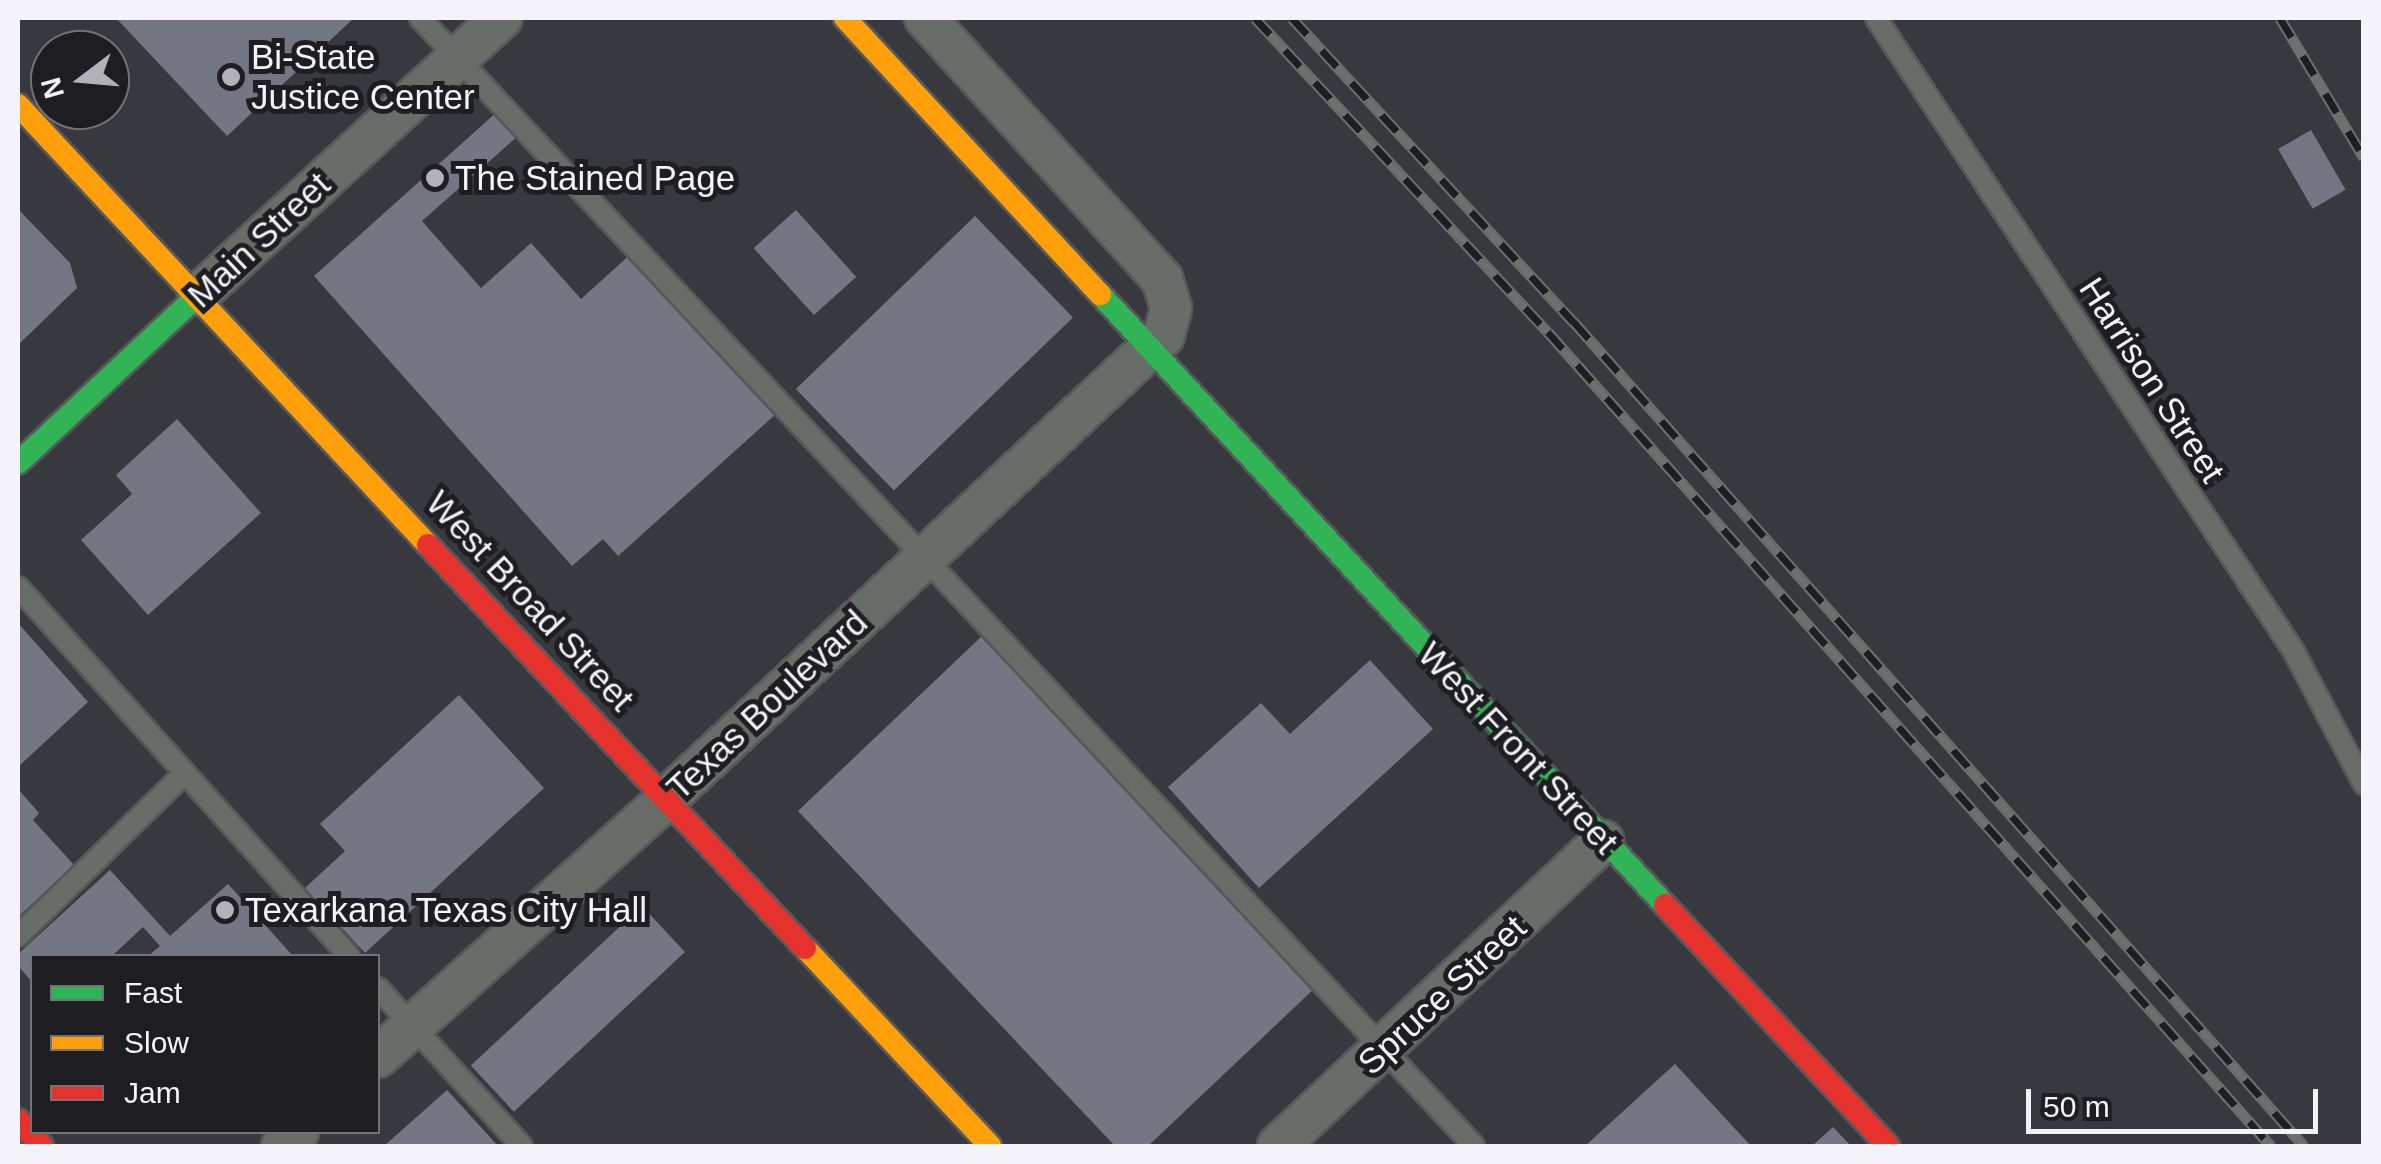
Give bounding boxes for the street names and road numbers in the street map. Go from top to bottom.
street label: Main Street [179,164,339,316]
street label: Harrison Street [2070,270,2234,490]
street label: West Broad Street [417,482,643,720]
street label: Texas Boulevard [658,601,876,809]
street label: West Front Street [1409,634,1627,862]
street label: Spruce Street [1349,907,1535,1083]

